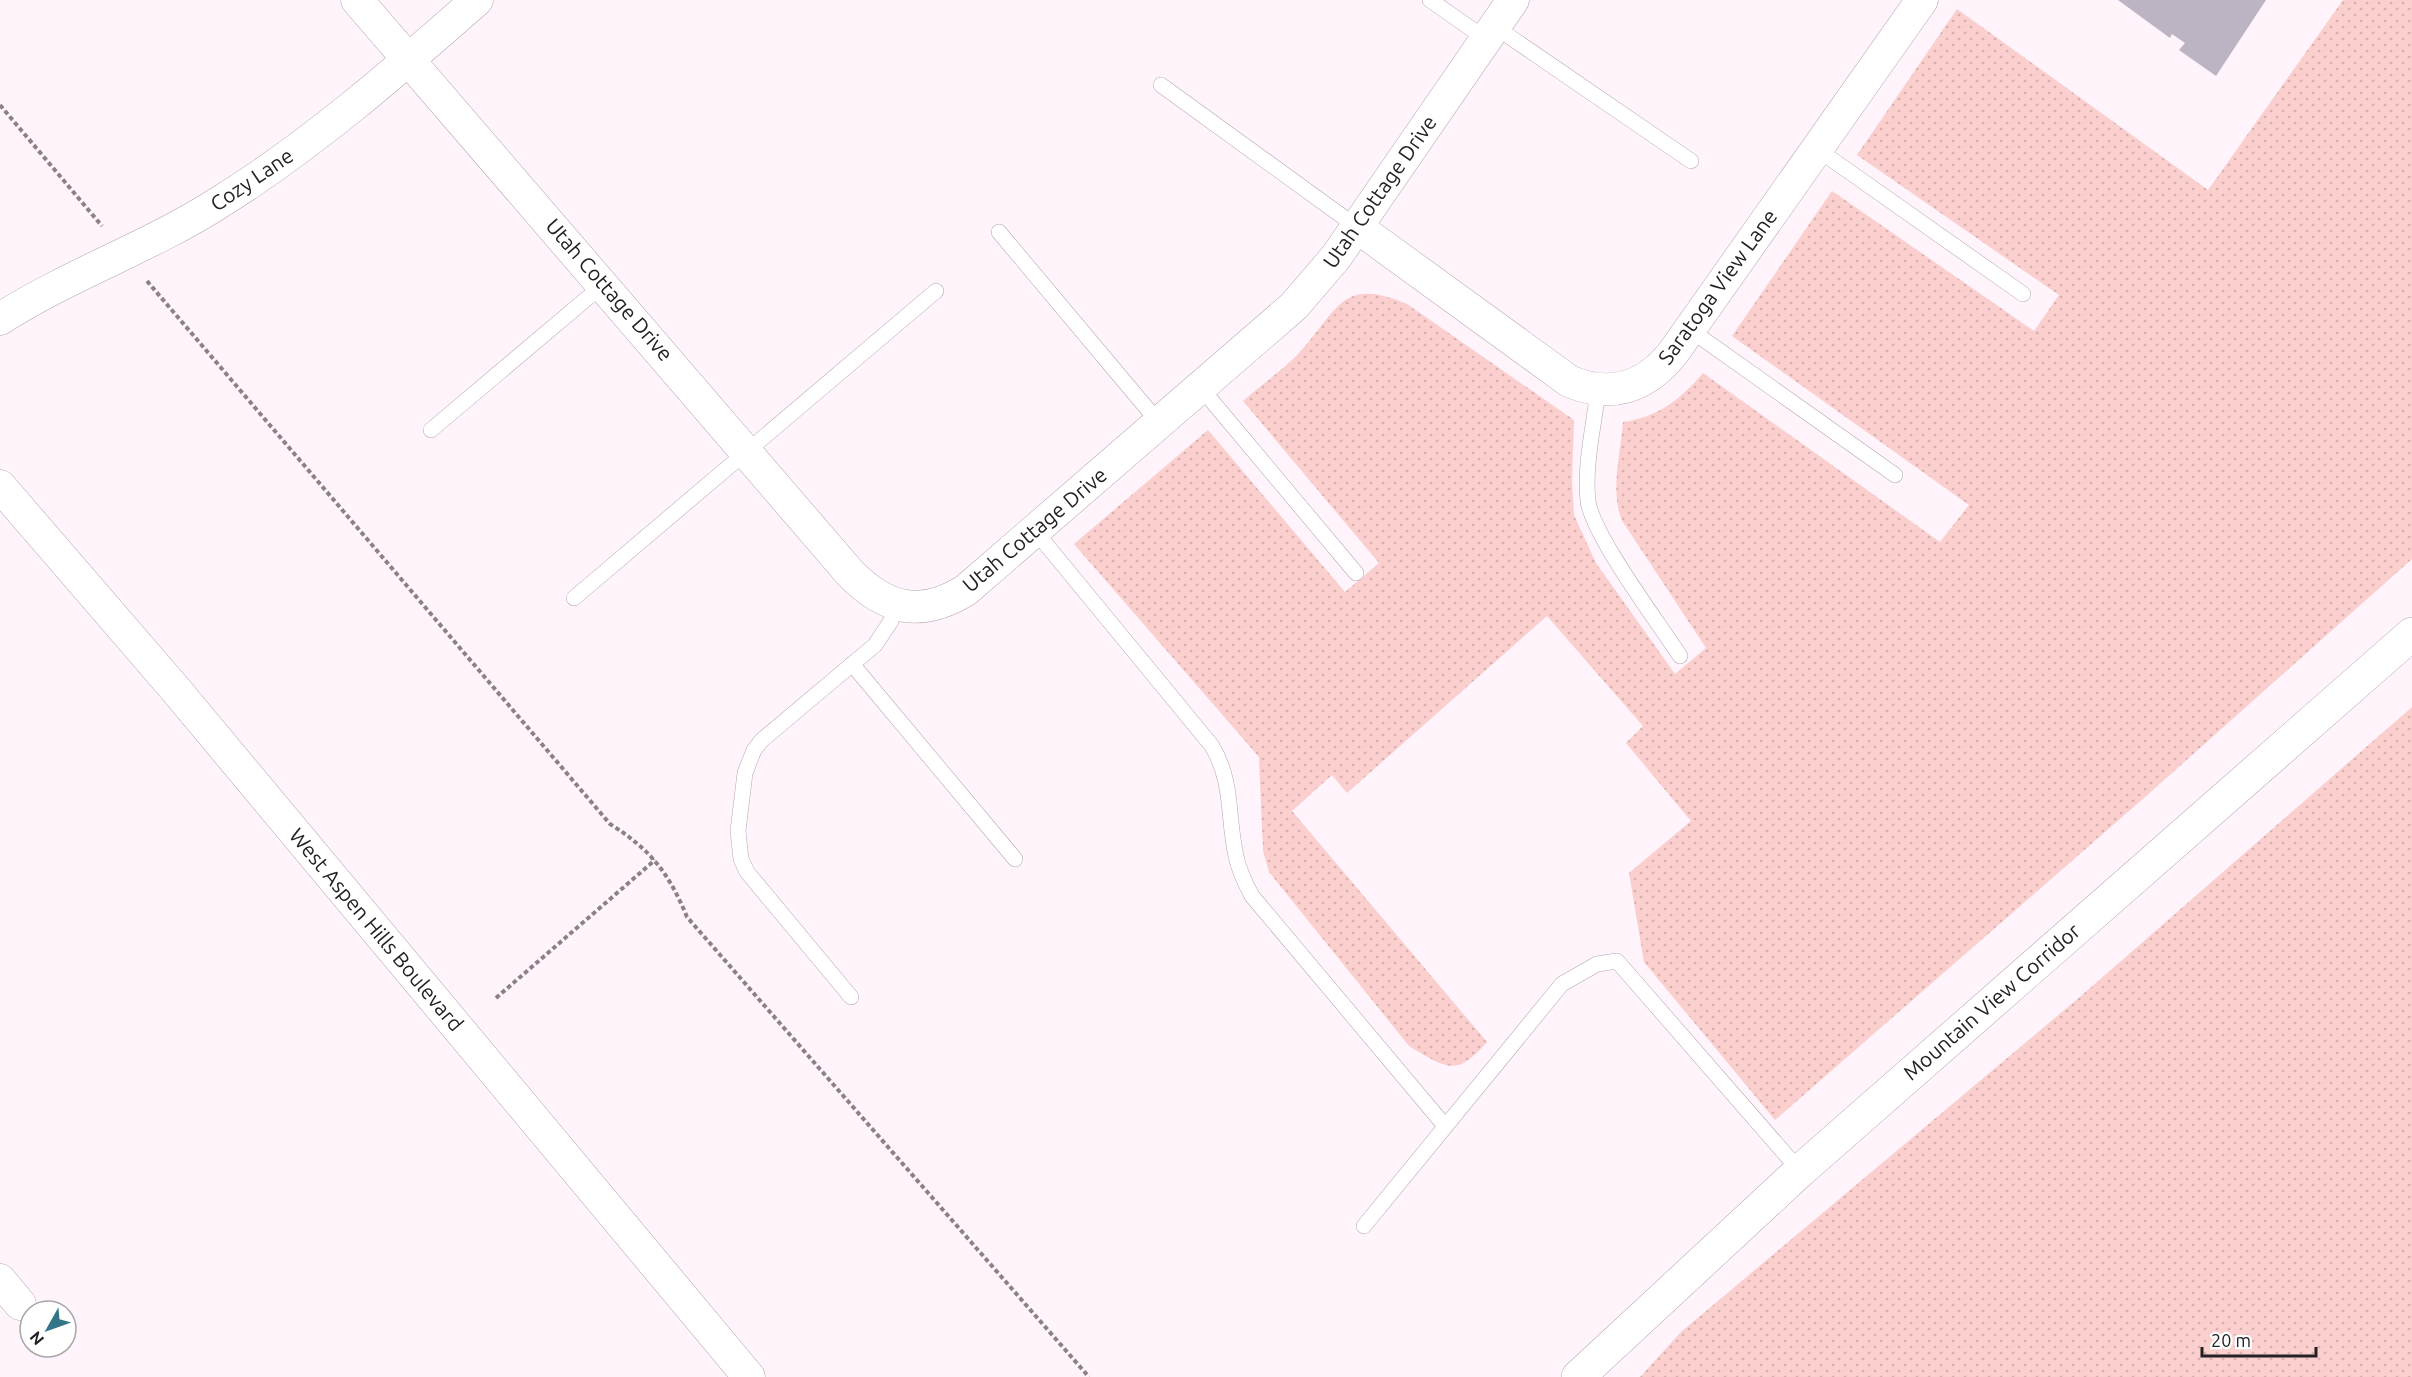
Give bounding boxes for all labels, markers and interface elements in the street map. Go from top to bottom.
street label: Utah Cottage Drive [1318,111,1441,272]
street label: Cozy Lane [205,143,297,216]
street label: Saratoga View Lane [1653,204,1781,369]
street label: Utah Cottage Drive [541,213,678,365]
street label: Utah Cottage Drive [957,462,1111,596]
street label: West Aspen Hills Boulevard [285,823,469,1036]
street label: Mountain View Corridor [1898,918,2084,1084]
north arrow [18,1299,78,1359]
scale bar [2202,1320,2316,1358]
text: N [26,1328,47,1349]
text: 20 m [2211,1330,2251,1350]

